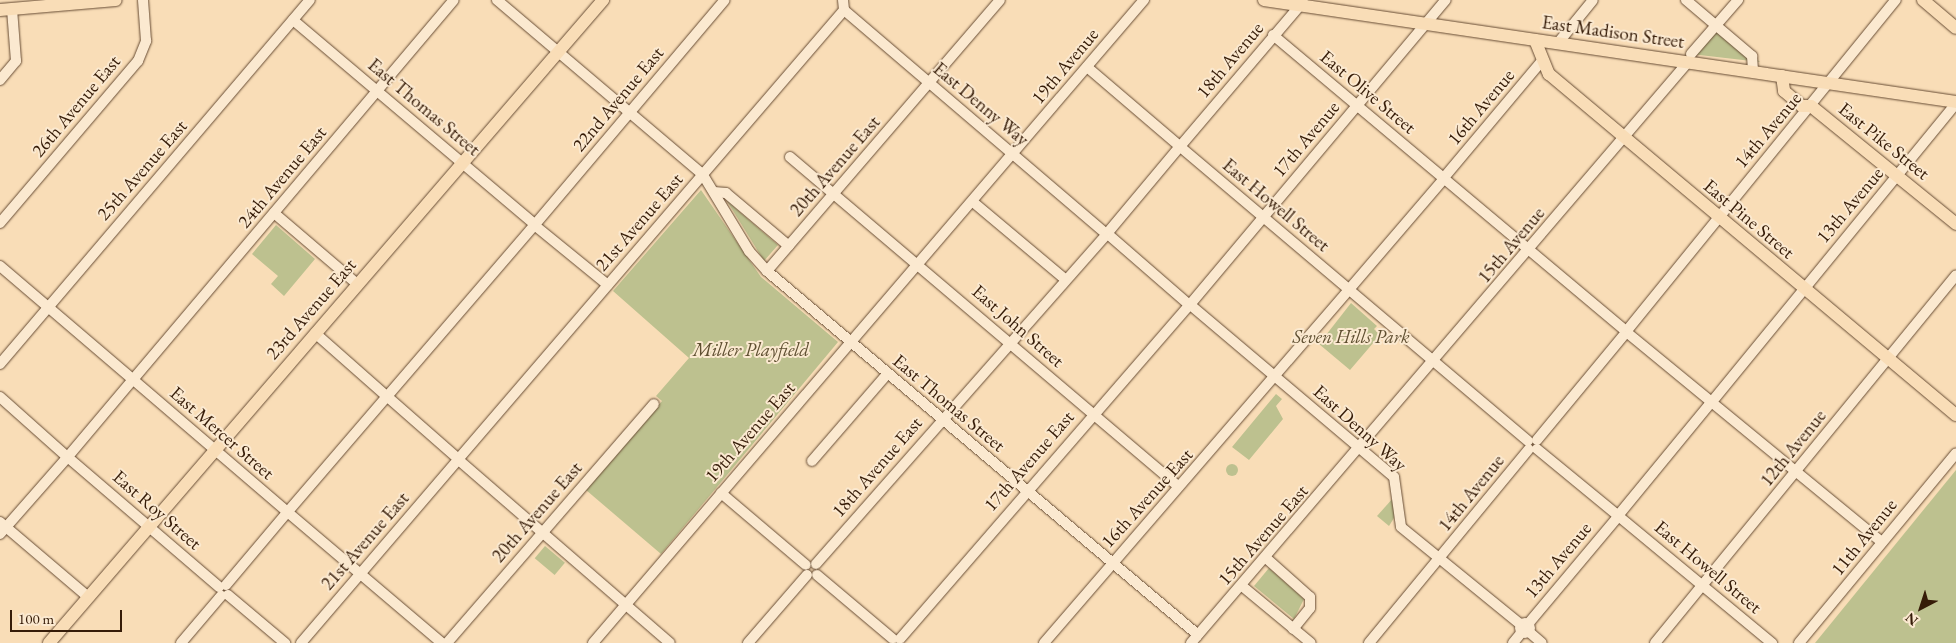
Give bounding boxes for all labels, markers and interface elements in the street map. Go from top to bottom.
street label: East Madison Street [1540,11,1686,53]
street label: 18th Avenue [1192,17,1268,103]
street label: 19th Avenue [1027,23,1103,109]
street label: 22nd Avenue East [568,42,668,156]
street label: East Olive Street [1315,45,1421,139]
street label: 26th Avenue East [27,50,125,162]
street label: East Thomas Street [363,53,485,161]
street label: East Denny Way [928,57,1034,151]
street label: 16th Avenue [1443,64,1519,150]
street label: 14th Avenue [1730,87,1806,173]
street label: 17th Avenue [1268,96,1344,182]
street label: East Pike Street [1834,97,1934,185]
street label: 20th Avenue East [785,111,885,221]
street label: 25th Avenue East [92,115,192,225]
street label: 24th Avenue East [233,121,331,233]
street label: East Howell Street [1218,154,1334,256]
street label: 13th Avenue [1812,162,1888,248]
street label: 21st Avenue East [590,168,688,276]
street label: East Pine Street [1699,174,1799,264]
street label: 15th Avenue [1473,202,1549,288]
street label: 23rd Avenue East [261,254,361,364]
street label: East John Street [967,280,1069,372]
park label: Seven Hills Park [1292,326,1410,348]
park label: Miller Playfield [693,339,809,361]
street label: East Thomas Street [888,349,1010,457]
street label: 19th Avenue East [700,377,800,487]
street label: East Denny Way [1308,380,1412,476]
street label: East Mercer Street [165,381,279,485]
street label: 12th Avenue [1755,405,1831,491]
street label: 17th Avenue East [979,406,1079,516]
street label: 18th Avenue East [827,412,927,522]
street label: 16th Avenue East [1096,444,1198,552]
street label: 14th Avenue [1433,450,1509,536]
street label: 20th Avenue East [487,457,587,567]
street label: East Roy Street [108,465,206,555]
street label: 15th Avenue East [1213,480,1313,590]
street label: 21st Avenue East [316,487,414,595]
street label: 11th Avenue [1826,494,1902,580]
street label: East Howell Street [1650,516,1766,618]
street label: 13th Avenue [1520,517,1596,603]
north arrow [1896,583,1946,633]
scale bar [12,600,125,632]
text: 100 m [18,609,54,628]
text: N [1901,609,1921,630]

